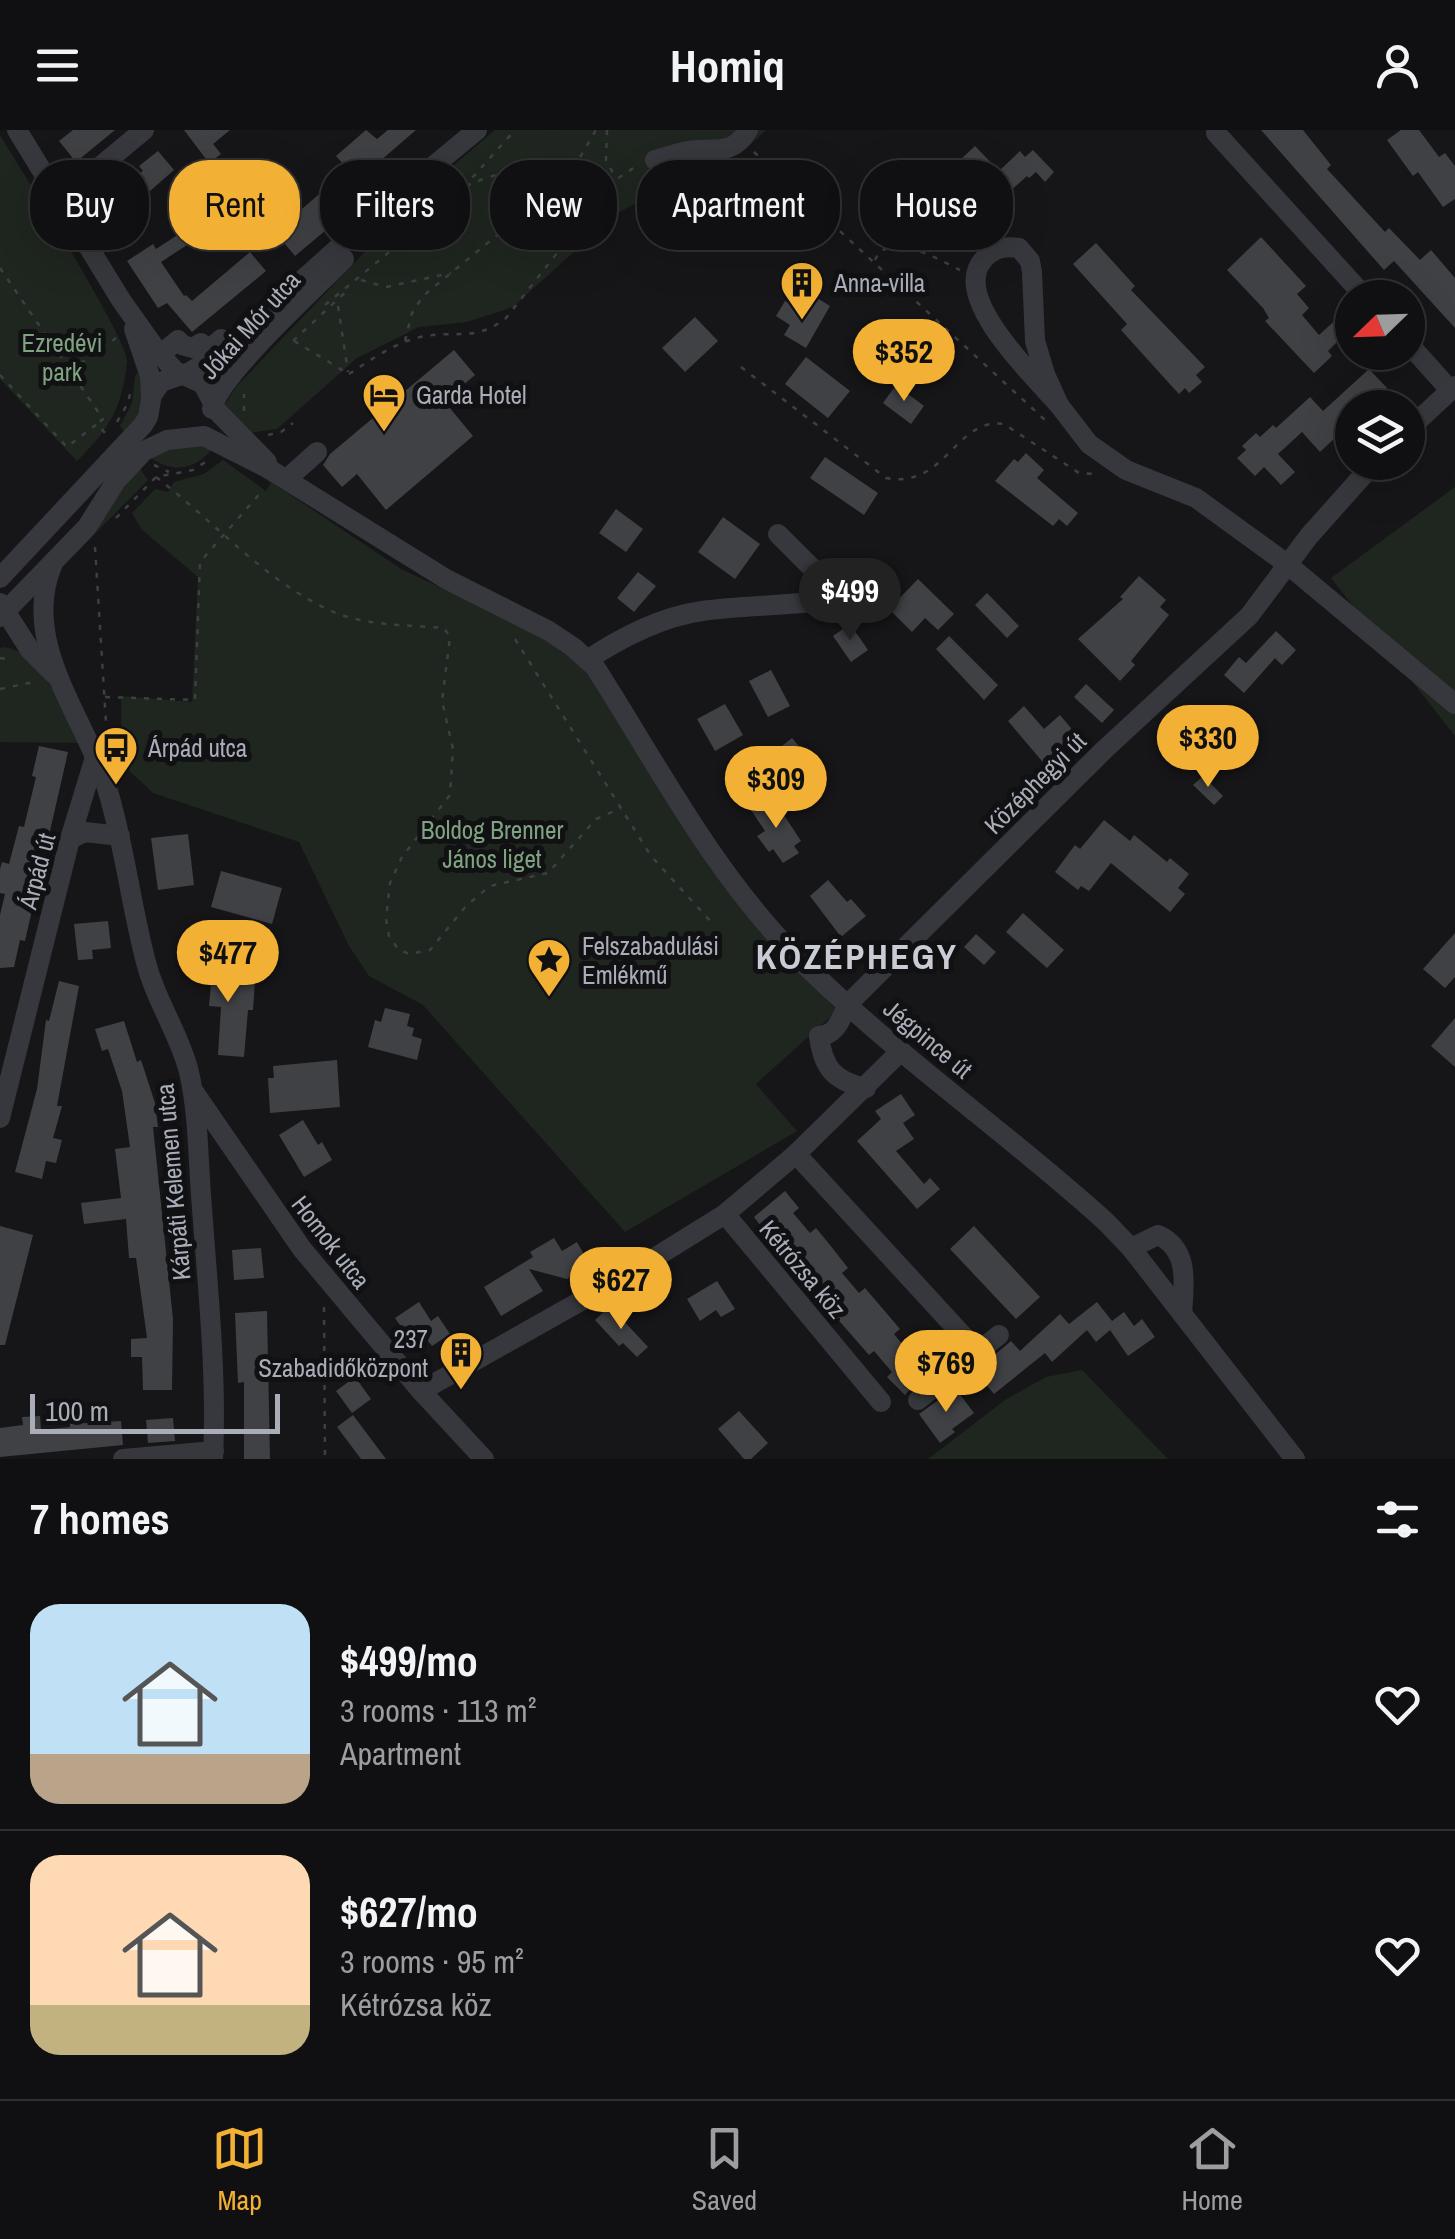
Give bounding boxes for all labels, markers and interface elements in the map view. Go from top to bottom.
text: Homiq [670,35,785,96]
icon: menu [30,38,85,93]
icon: person [1370,38,1425,93]
chip: Buy [30,160,149,250]
chip: Rent [169,160,300,250]
chip: Filters [320,160,470,250]
chip: New [490,160,617,250]
chip: Apartment [637,160,840,250]
chip: House [860,160,1013,250]
building icon: Anna-villa [779,260,825,321]
street label: Jókai Mór utca [192,263,308,386]
place label: Anna-villa [833,266,926,300]
north arrow [1335,280,1425,370]
map controls [1335,280,1425,480]
pin: $352 [845,319,963,404]
park label: Ezredévi park [22,326,102,389]
text: $352 [875,330,933,373]
hotel icon: Garda Hotel [361,372,407,433]
place label: Garda Hotel [416,378,527,412]
button: layers [1335,390,1425,480]
pin: $499 [791,558,909,643]
text: $499 [821,569,879,612]
pin: $330 [1149,705,1267,790]
text: $330 [1179,716,1237,759]
street label: Középhegyi út [977,724,1094,841]
bus stop icon: Árpád utca [93,725,139,786]
place label: Árpád utca [147,731,248,765]
pin: $309 [717,746,835,831]
text: $309 [747,757,805,800]
park label: Boldog Brenner János liget [421,813,563,876]
street label: Árpád út [10,829,64,914]
pin: $477 [169,920,287,1005]
place label: Felszabadulási Emlékmű [582,929,719,992]
text: $477 [199,931,257,974]
district label: KÖZÉPHEGY [756,933,958,980]
place icon: Felszabadulási Emlékmű [526,937,572,998]
street label: Jégpince út [876,992,980,1086]
street label: Kárpáti Kelemen utca [147,1082,199,1282]
street label: Homok utca [284,1188,378,1296]
street label: Kétrózsa köz [752,1213,854,1325]
pin: $627 [562,1247,680,1332]
text: $627 [592,1258,650,1301]
place label: 237 Szabadidőközpont [258,1322,428,1385]
building icon: 237 Szabadidőközpont [438,1330,484,1391]
pin: $769 [887,1330,1005,1415]
text: $769 [917,1341,975,1384]
scale bar [30,1389,280,1434]
text: 100 m [45,1392,109,1430]
text: 7 homes [30,1491,170,1547]
icon: filters [1370,1492,1425,1547]
text: $499/mo [340,1633,478,1689]
icon: home [110,1644,230,1764]
icon: heart [1370,1677,1425,1732]
text: 3 rooms · 113 m² [340,1689,536,1732]
text: Apartment [340,1732,461,1775]
text: $627/mo [340,1884,478,1940]
icon: home [110,1895,230,2015]
icon: heart [1370,1928,1425,1983]
text: 3 rooms · 95 m² [340,1940,524,1983]
text: Kétrózsa köz [340,1983,492,2026]
tab: Map [212,2121,267,2219]
tab: Saved [692,2121,757,2219]
tab: Home [1181,2121,1243,2219]

